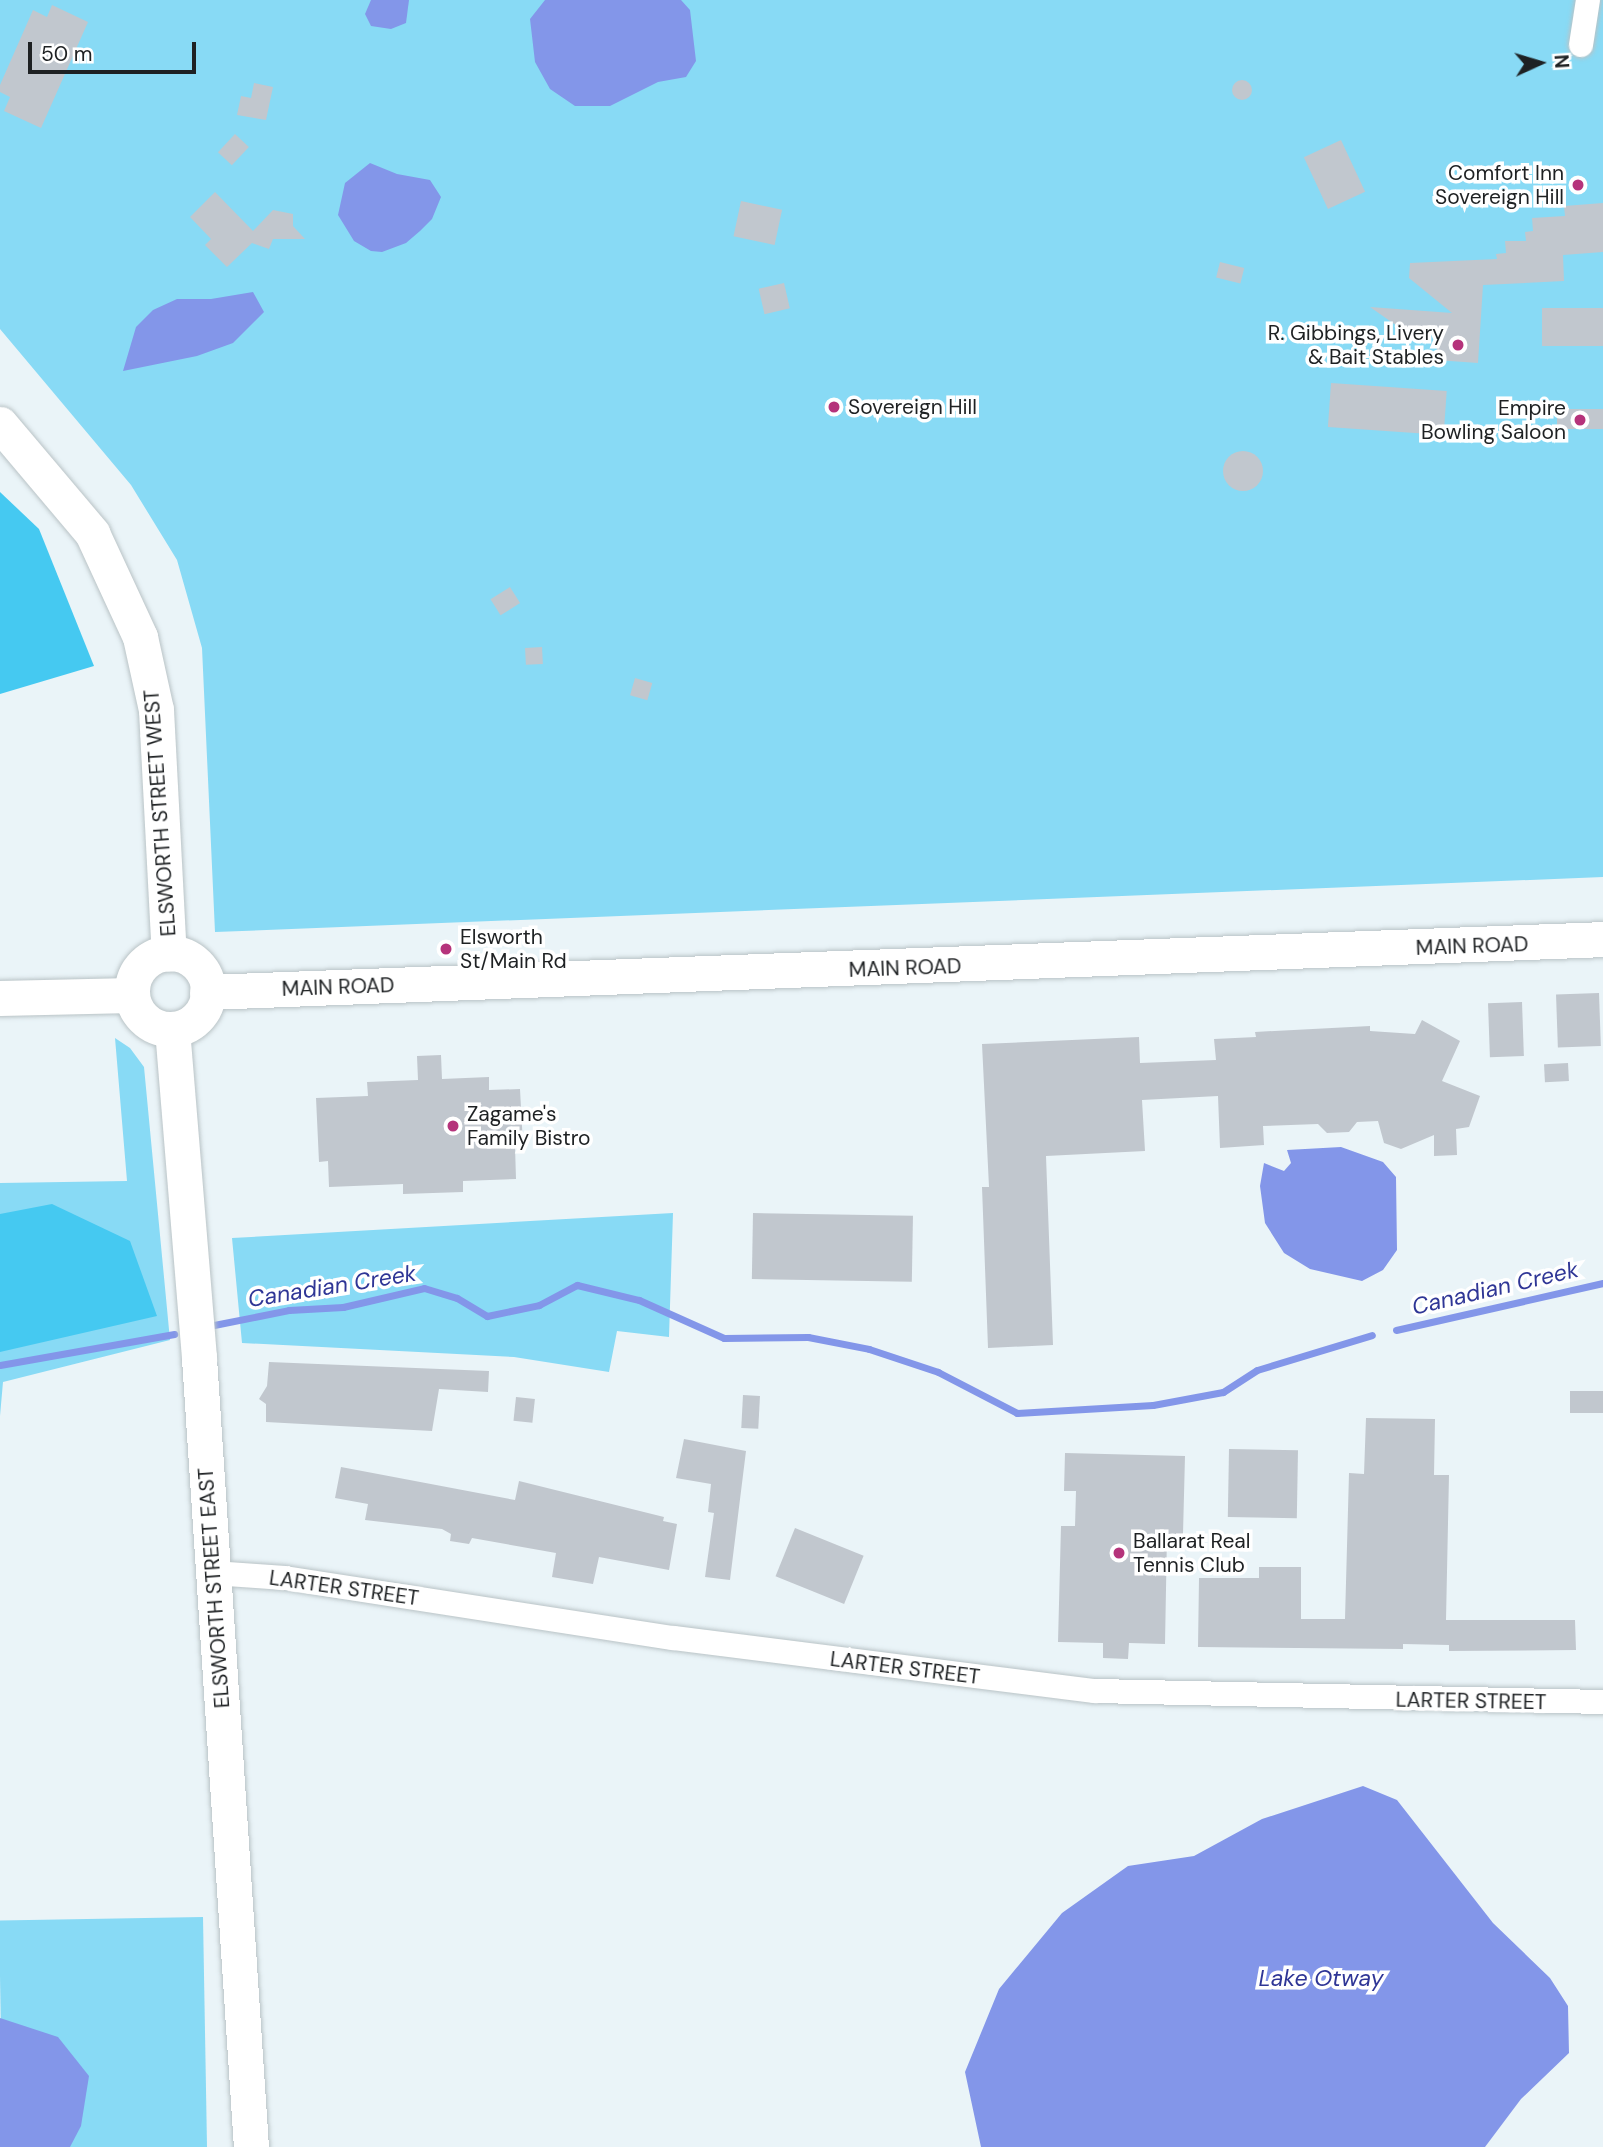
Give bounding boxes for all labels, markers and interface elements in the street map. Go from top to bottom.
scale bar [32,28,200,72]
north arrow [1505,28,1575,98]
text: 50 m [41,40,92,68]
text: N [1548,54,1574,69]
place label: Comfort Inn Sovereign Hill [1435,160,1564,210]
marker: Comfort Inn Sovereign Hill [1570,177,1586,193]
place label: R. Gibbings, Livery & Bait Stables [1268,320,1444,370]
marker: R. Gibbings, Livery & Bait Stables [1450,337,1466,353]
place label: Sovereign Hill [848,394,977,420]
place label: Empire Bowling Saloon [1421,395,1566,445]
marker: Sovereign Hill [826,399,842,415]
marker: Empire Bowling Saloon [1572,412,1588,428]
street label: ELSWORTH STREET WEST [139,689,181,937]
place label: Elsworth St/Main Rd [460,924,567,974]
street label: MAIN ROAD [1415,931,1529,961]
marker: Elsworth St/Main Rd [438,941,454,957]
street label: MAIN ROAD [848,953,962,983]
street label: MAIN ROAD [281,972,395,1002]
place label: Zagame's Family Bistro [467,1101,590,1151]
marker: Zagame's Family Bistro [445,1118,461,1134]
water label: Canadian Creek [1409,1255,1581,1321]
water label: Canadian Creek [246,1259,418,1313]
street label: ELSWORTH STREET EAST [193,1467,235,1709]
place label: Ballarat Real Tennis Club [1133,1528,1250,1578]
marker: Ballarat Real Tennis Club [1111,1545,1127,1561]
street label: LARTER STREET [268,1565,420,1611]
street label: LARTER STREET [829,1646,981,1690]
street label: LARTER STREET [1395,1687,1547,1715]
water label: Lake Otway [1258,1964,1384,1992]

